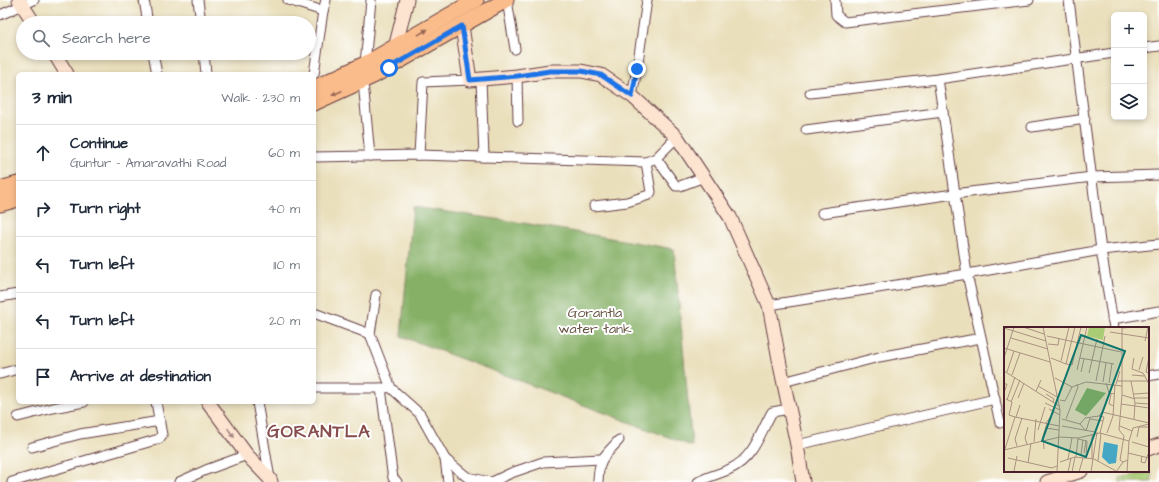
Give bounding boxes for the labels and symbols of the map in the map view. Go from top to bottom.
one-way arrow [417,28,429,35]
route start [380,59,398,77]
route end [628,60,646,78]
one-way arrow [331,90,342,96]
park label: Gorantla water tank [558,303,632,339]
inset map [1004,327,1149,472]
district label: GORANTLA [267,419,371,444]
one-way arrow [227,428,235,439]

